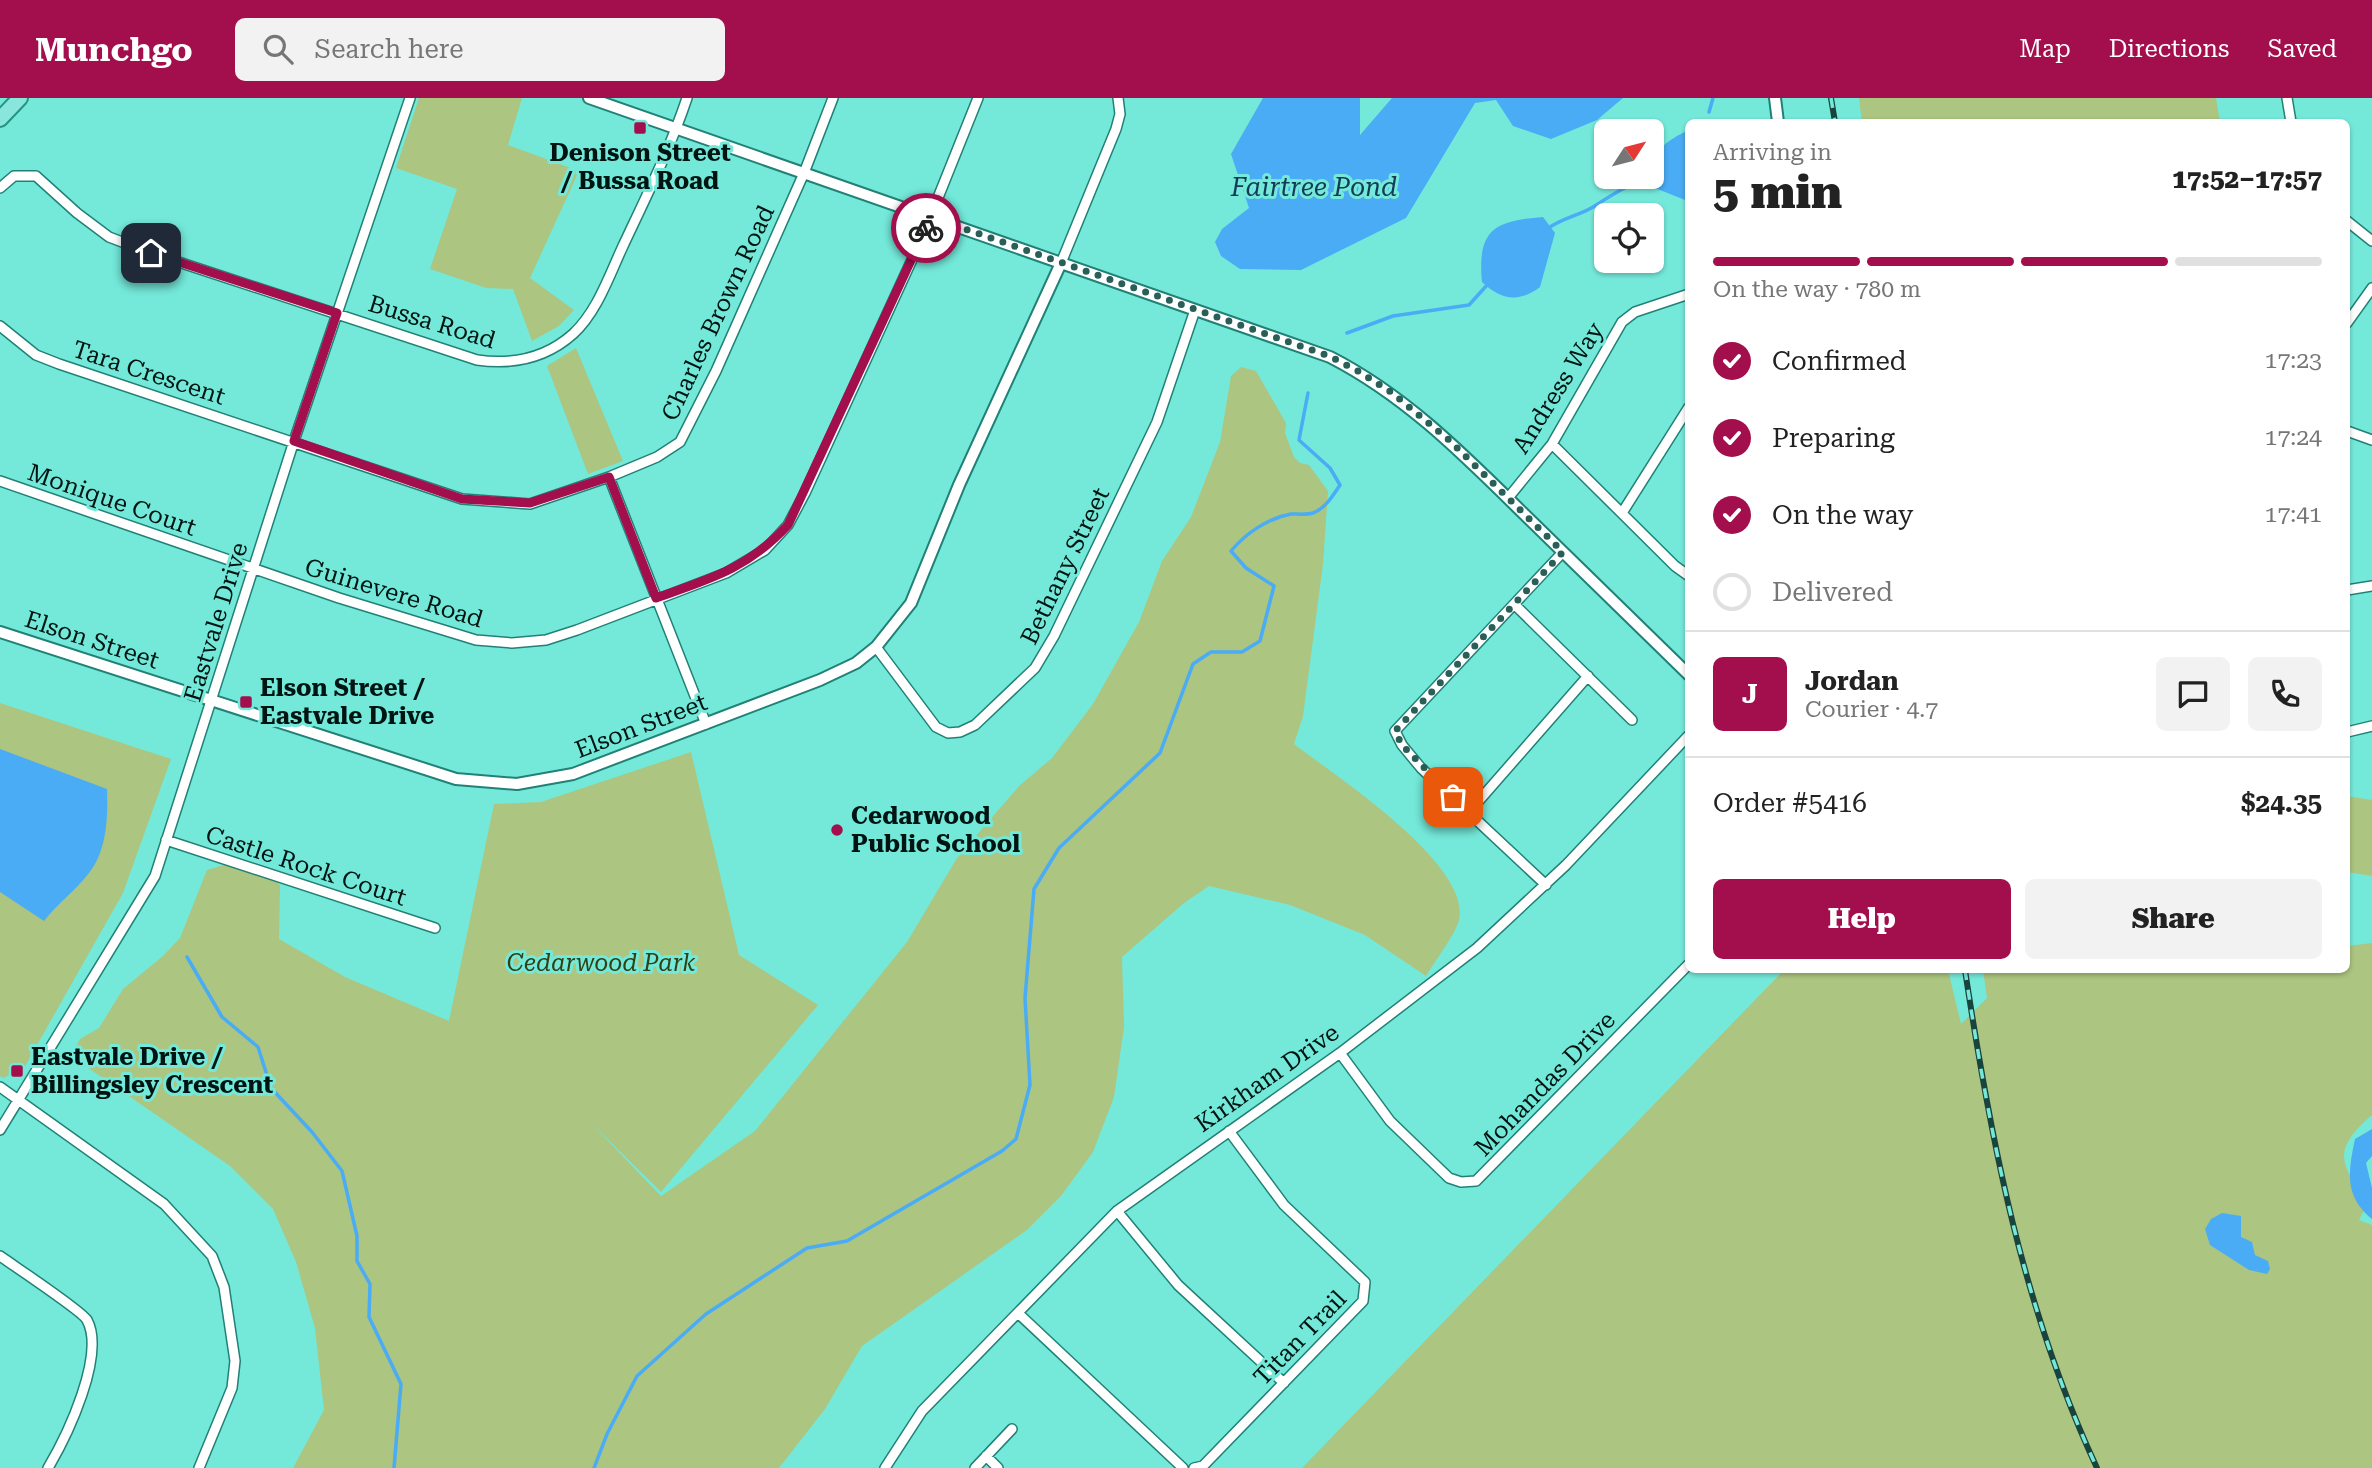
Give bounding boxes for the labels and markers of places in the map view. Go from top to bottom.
marker: Denison Street / Bussa Road [632,120,648,136]
place label: Denison Street / Bussa Road [549,139,731,195]
pin [121,223,181,283]
place label: Elson Street / Eastvale Drive [260,674,434,730]
marker: Elson Street / Eastvale Drive [238,694,254,710]
pin [1423,767,1483,827]
place label: Cedarwood Public School [851,802,1020,858]
marker: Cedarwood Public School [829,822,845,838]
place label: Eastvale Drive / Billingsley Crescent [31,1043,273,1099]
marker: Eastvale Drive / Billingsley Crescent [9,1063,25,1079]

